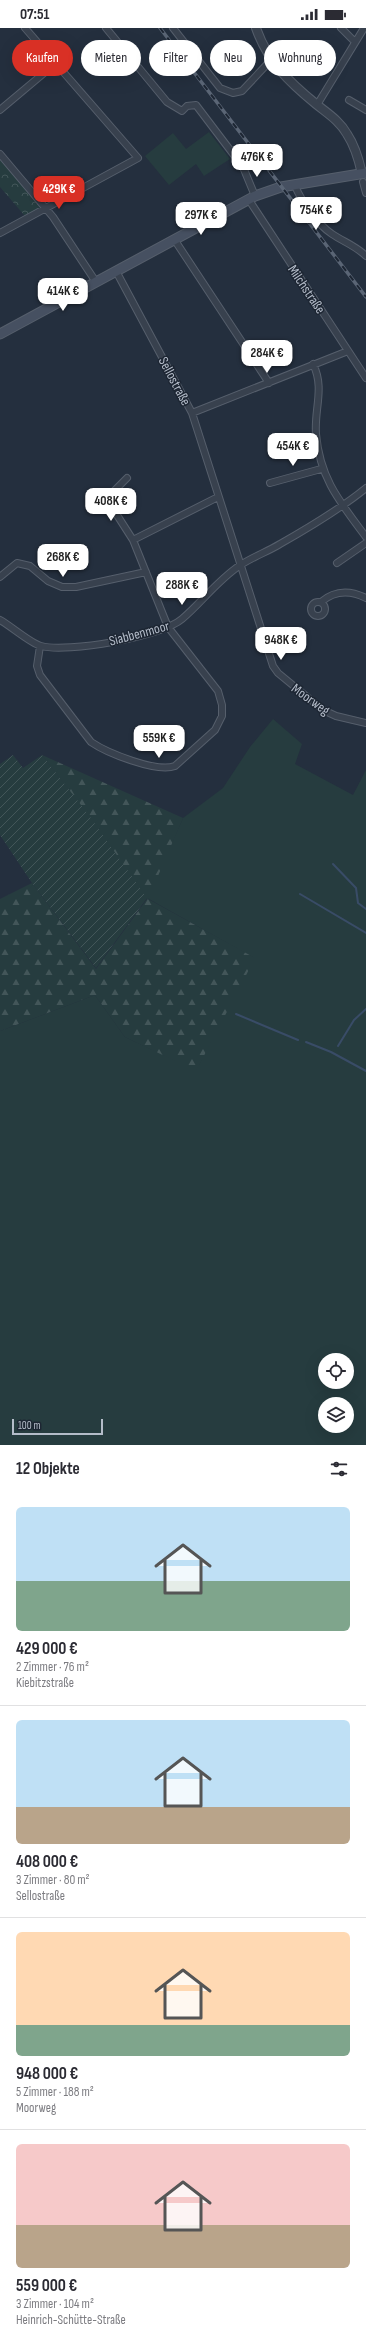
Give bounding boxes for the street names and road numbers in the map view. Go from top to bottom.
street label: Milchstraße [284,262,329,317]
street label: Sellostraße [155,354,194,408]
street label: Siabbenmoor [107,617,171,650]
street label: Moorweg [288,680,333,719]

